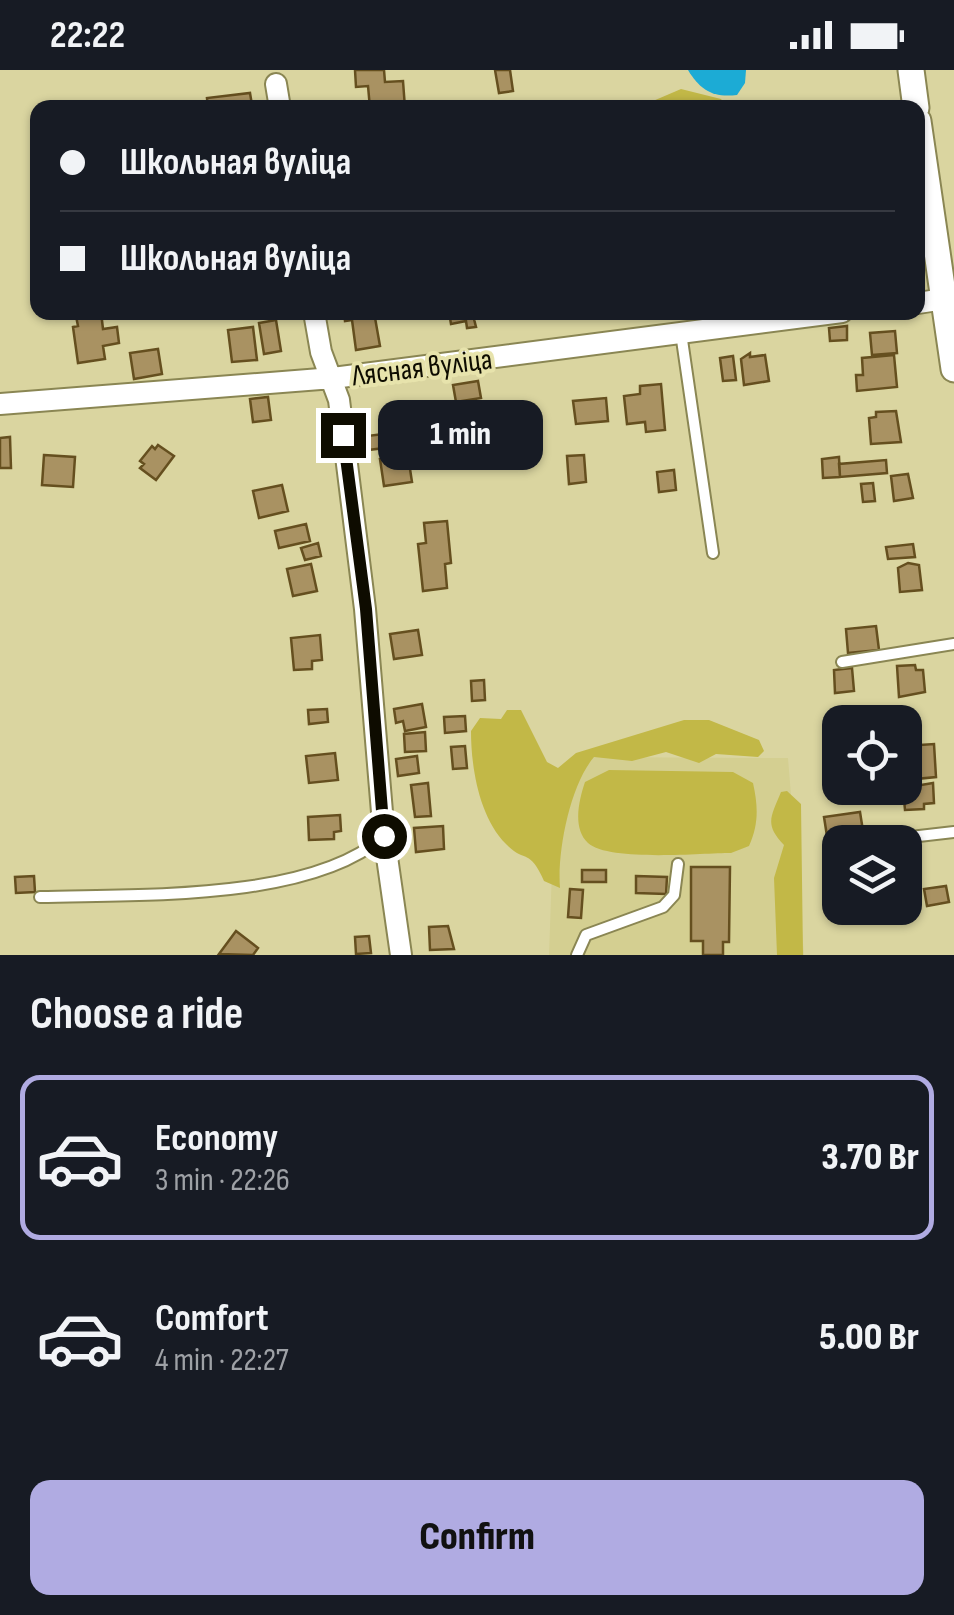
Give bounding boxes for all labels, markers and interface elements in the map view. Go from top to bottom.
text: 22:22 [50,13,125,58]
text: Школьная вуліца [120,140,351,185]
text: Школьная вуліца [120,236,351,281]
street label: Лясная вуліца [349,342,494,395]
callout: 1 min [378,400,543,470]
route end [321,413,366,458]
text: 1 min [430,415,491,454]
map controls [822,705,922,925]
button: locate [822,705,922,805]
route start [362,814,407,859]
button: layers [822,825,922,925]
text: Choose a ride [30,987,243,1042]
icon: car [35,1113,125,1203]
text: Economy [155,1116,278,1161]
text: 3.70 Br [821,1135,919,1180]
text: 3 min · 22:26 [155,1161,290,1200]
icon: car [35,1293,125,1383]
text: Comfort [155,1296,269,1341]
text: 5.00 Br [819,1315,919,1360]
text: 4 min · 22:27 [155,1341,289,1380]
button: Confirm [30,1480,924,1595]

